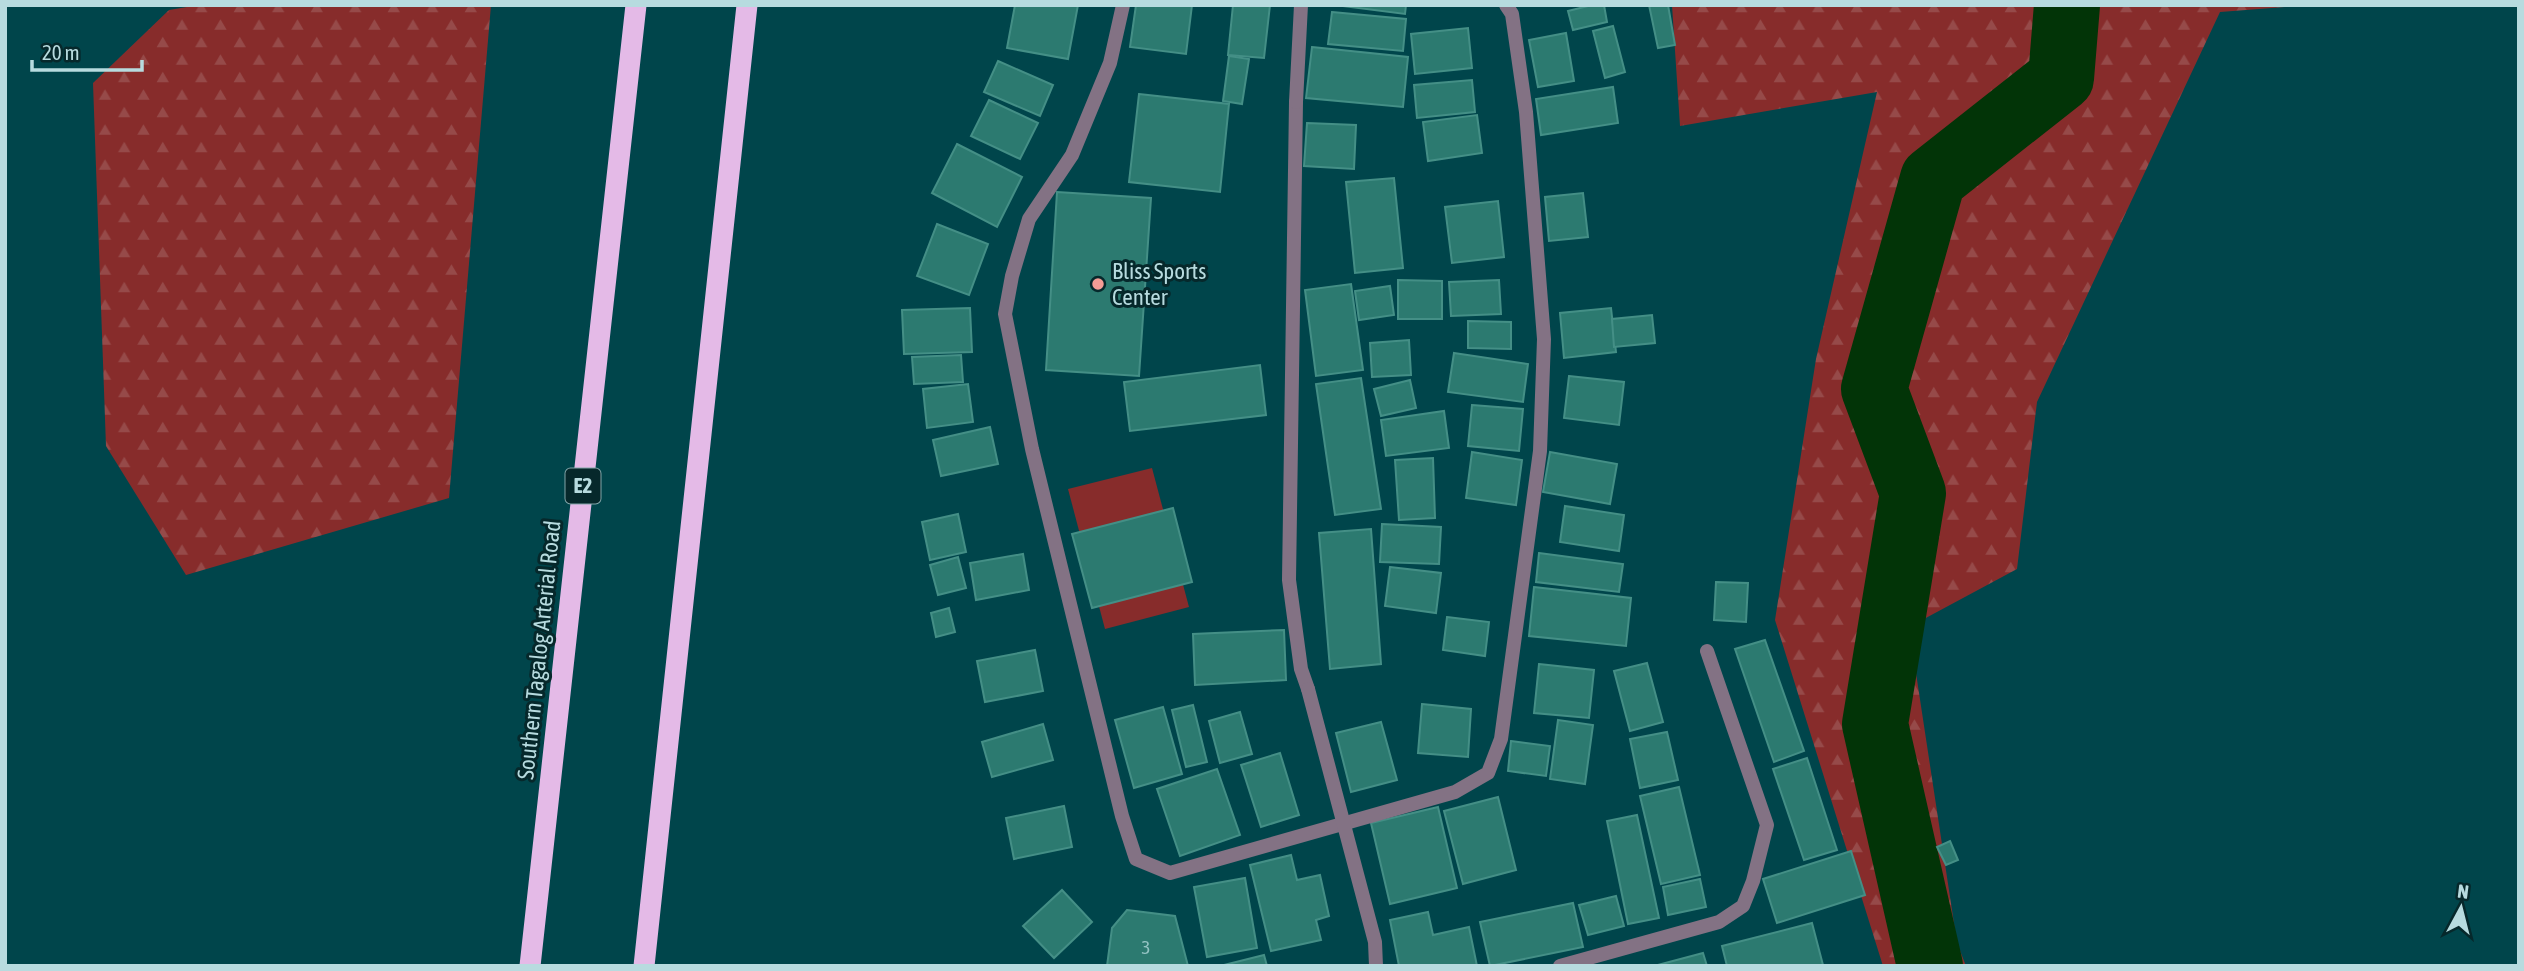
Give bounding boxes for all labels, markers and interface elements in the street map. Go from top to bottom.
scale bar [32,28,142,72]
text: 20 m [42,40,80,64]
place label: Bliss Sports Center [1112,258,1206,310]
marker: Bliss Sports Center [1090,276,1106,292]
road number: E2 [566,468,600,504]
street label: Southern Tagalog Arterial Road [512,519,566,781]
north arrow [2426,873,2496,943]
text: N [2456,880,2470,903]
house number: 3 [1142,936,1150,958]

